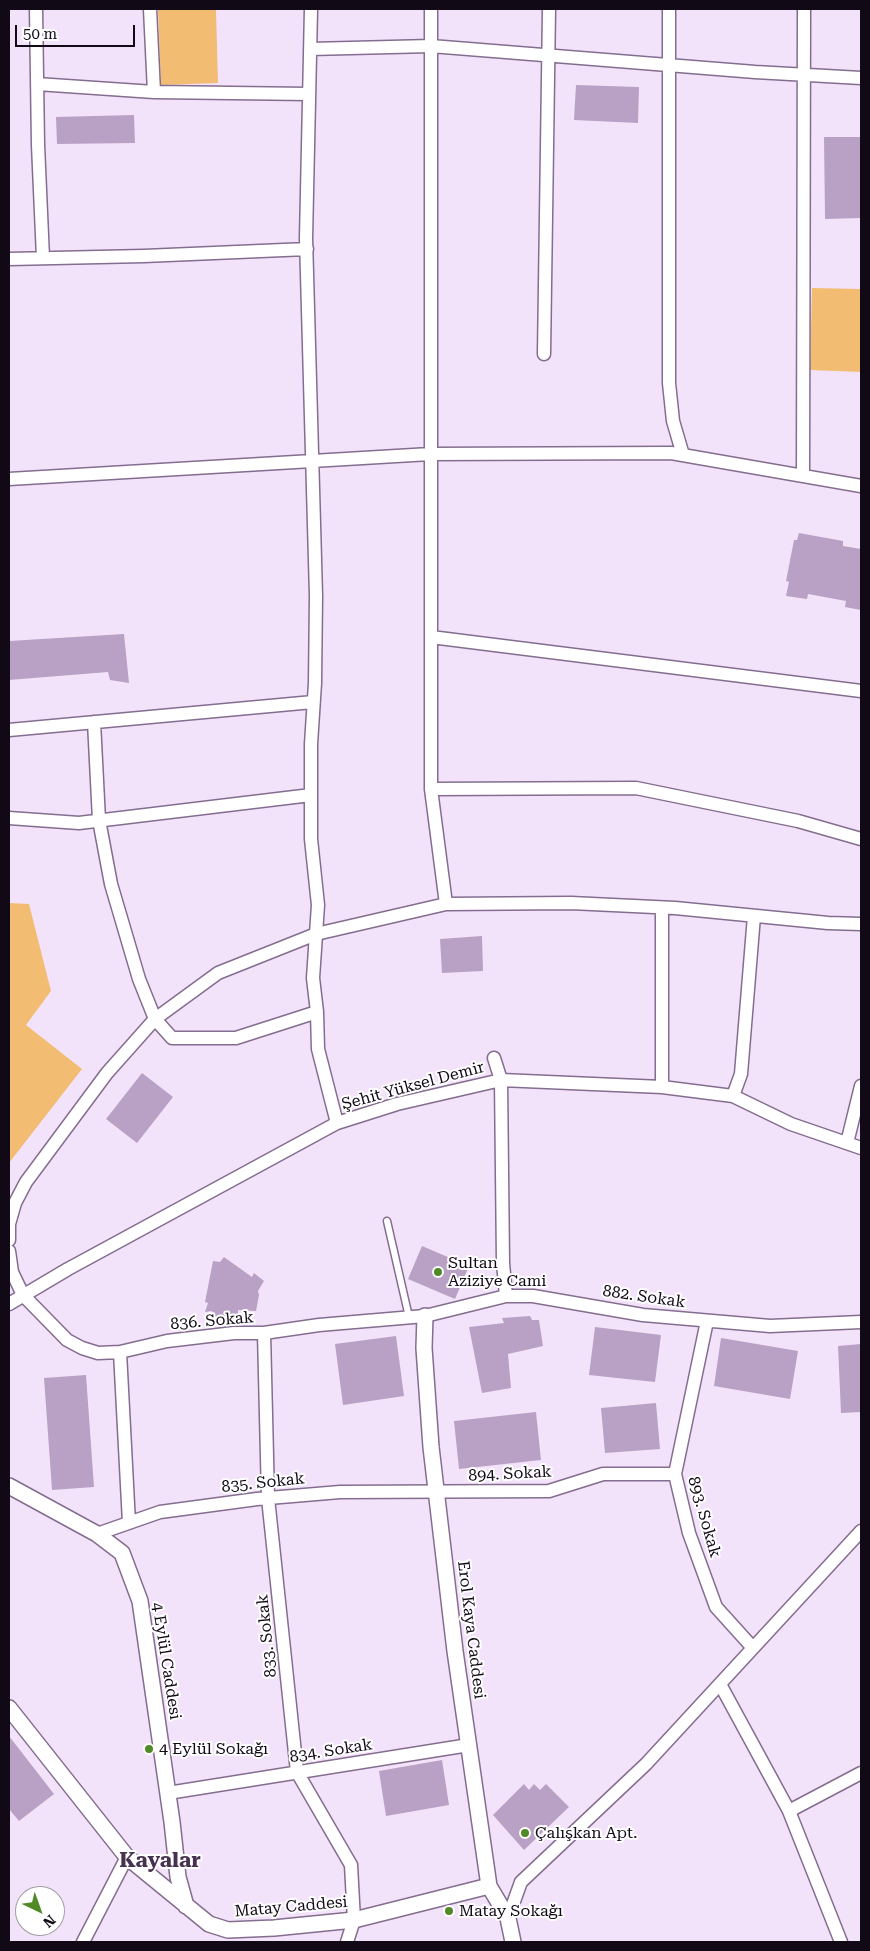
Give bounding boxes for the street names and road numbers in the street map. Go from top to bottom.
street label: Şehit Yüksel Demir [340,1058,486,1114]
street label: 882. Sokak [601,1282,687,1312]
street label: 836. Sokak [170,1308,254,1334]
street label: 894. Sokak [468,1462,552,1486]
street label: 835. Sokak [220,1469,306,1497]
street label: 893. Sokak [683,1474,725,1560]
street label: Erol Kaya Caddesi [453,1560,489,1700]
street label: 833. Sokak [253,1593,281,1679]
street label: 4 Eylül Caddesi [147,1601,185,1721]
street label: 834. Sokak [288,1735,374,1767]
street label: Matay Caddesi [234,1893,348,1921]

